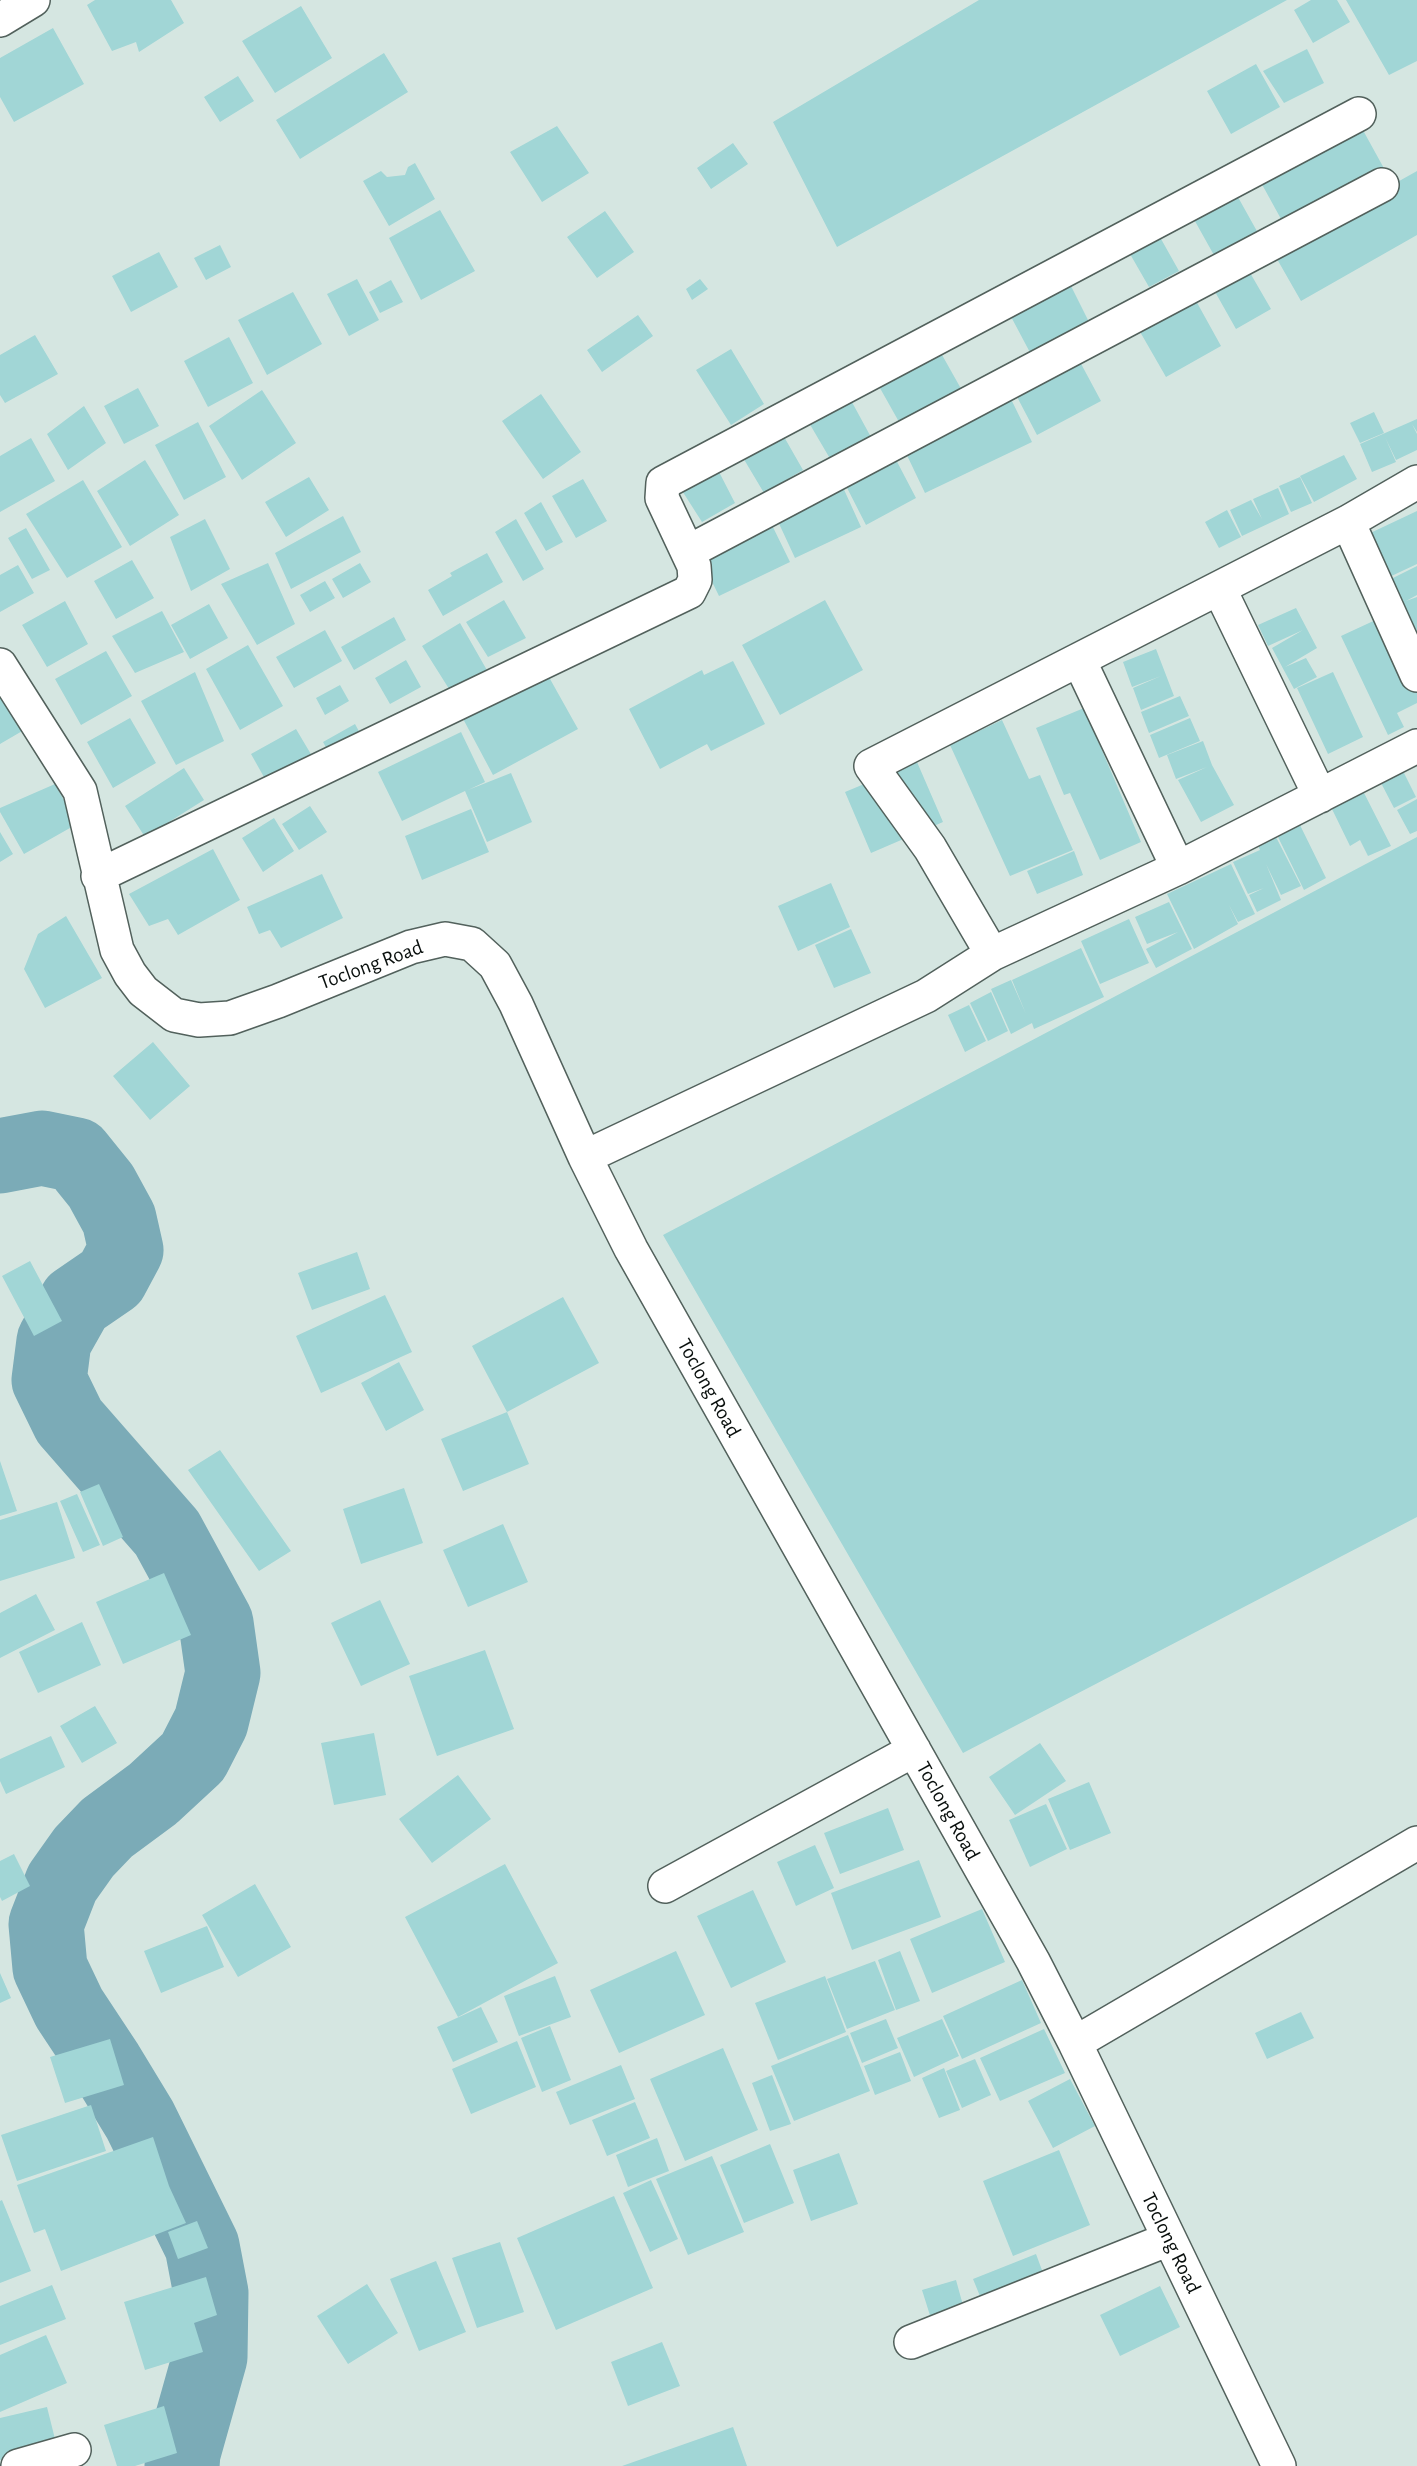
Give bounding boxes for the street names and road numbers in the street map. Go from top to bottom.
street label: Toclong Road [316,935,426,995]
street label: Toclong Road [672,1334,746,1442]
street label: Toclong Road [911,1757,985,1865]
street label: Toclong Road [1136,2189,1206,2297]

